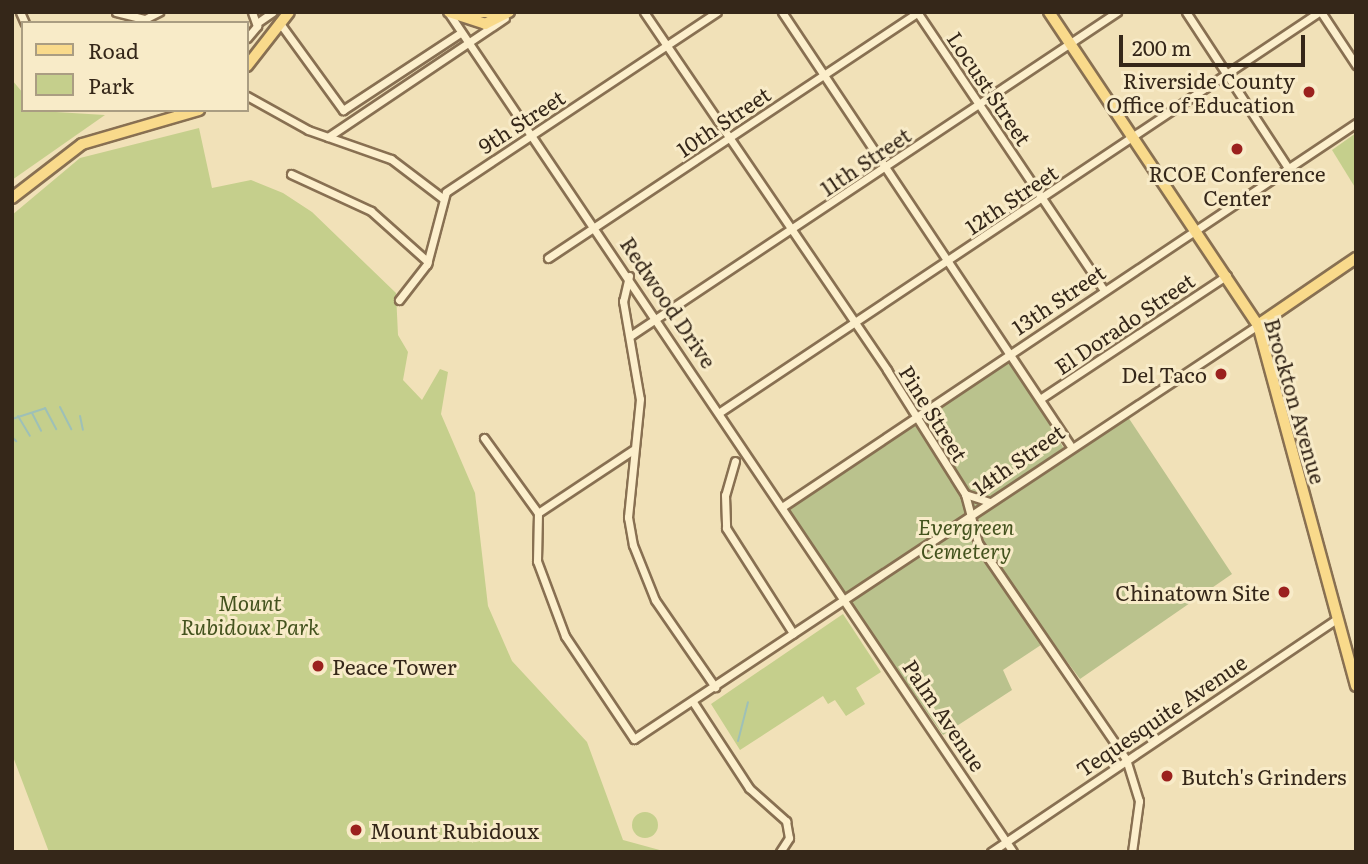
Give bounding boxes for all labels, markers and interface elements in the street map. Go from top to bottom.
legend [21,21,248,112]
scale bar [1123,21,1308,65]
street label: Locust Street [943,26,1037,150]
text: 200 m [1132,31,1192,62]
text: Road [88,34,139,65]
place label: Riverside County Office of Education [1106,67,1295,117]
text: Park [88,69,134,100]
street label: 10th Street [671,81,775,161]
street label: 9th Street [473,84,569,158]
marker: Riverside County Office of Education [1301,84,1317,100]
street label: 11th Street [815,122,915,200]
marker: RCOE Conference Center [1229,141,1245,157]
street label: 12th Street [960,159,1062,239]
place label: RCOE Conference Center [1148,160,1326,210]
street label: Redwood Drive [616,232,722,372]
street label: 13th Street [1007,259,1109,339]
street label: El Dorado Street [1049,267,1199,379]
street label: Brockton Avenue [1260,315,1332,487]
street label: Pine Street [895,360,973,466]
place label: Del Taco [1121,361,1207,387]
marker: Del Taco [1213,366,1229,382]
street label: 14th Street [967,418,1069,500]
park label: Evergreen Cemetery [918,513,1014,563]
place label: Chinatown Site [1115,579,1270,605]
marker: Chinatown Site [1276,584,1292,600]
park label: Mount Rubidoux Park [181,589,319,639]
street label: Tequesquite Avenue [1071,649,1251,781]
place label: Peace Tower [332,653,457,679]
street label: Palm Avenue [898,654,992,776]
marker: Peace Tower [310,658,326,674]
place label: Butch's Grinders [1181,763,1347,789]
marker: Butch's Grinders [1159,768,1175,784]
place label: Mount Rubidoux [370,817,539,843]
marker: Mount Rubidoux [348,822,364,838]

